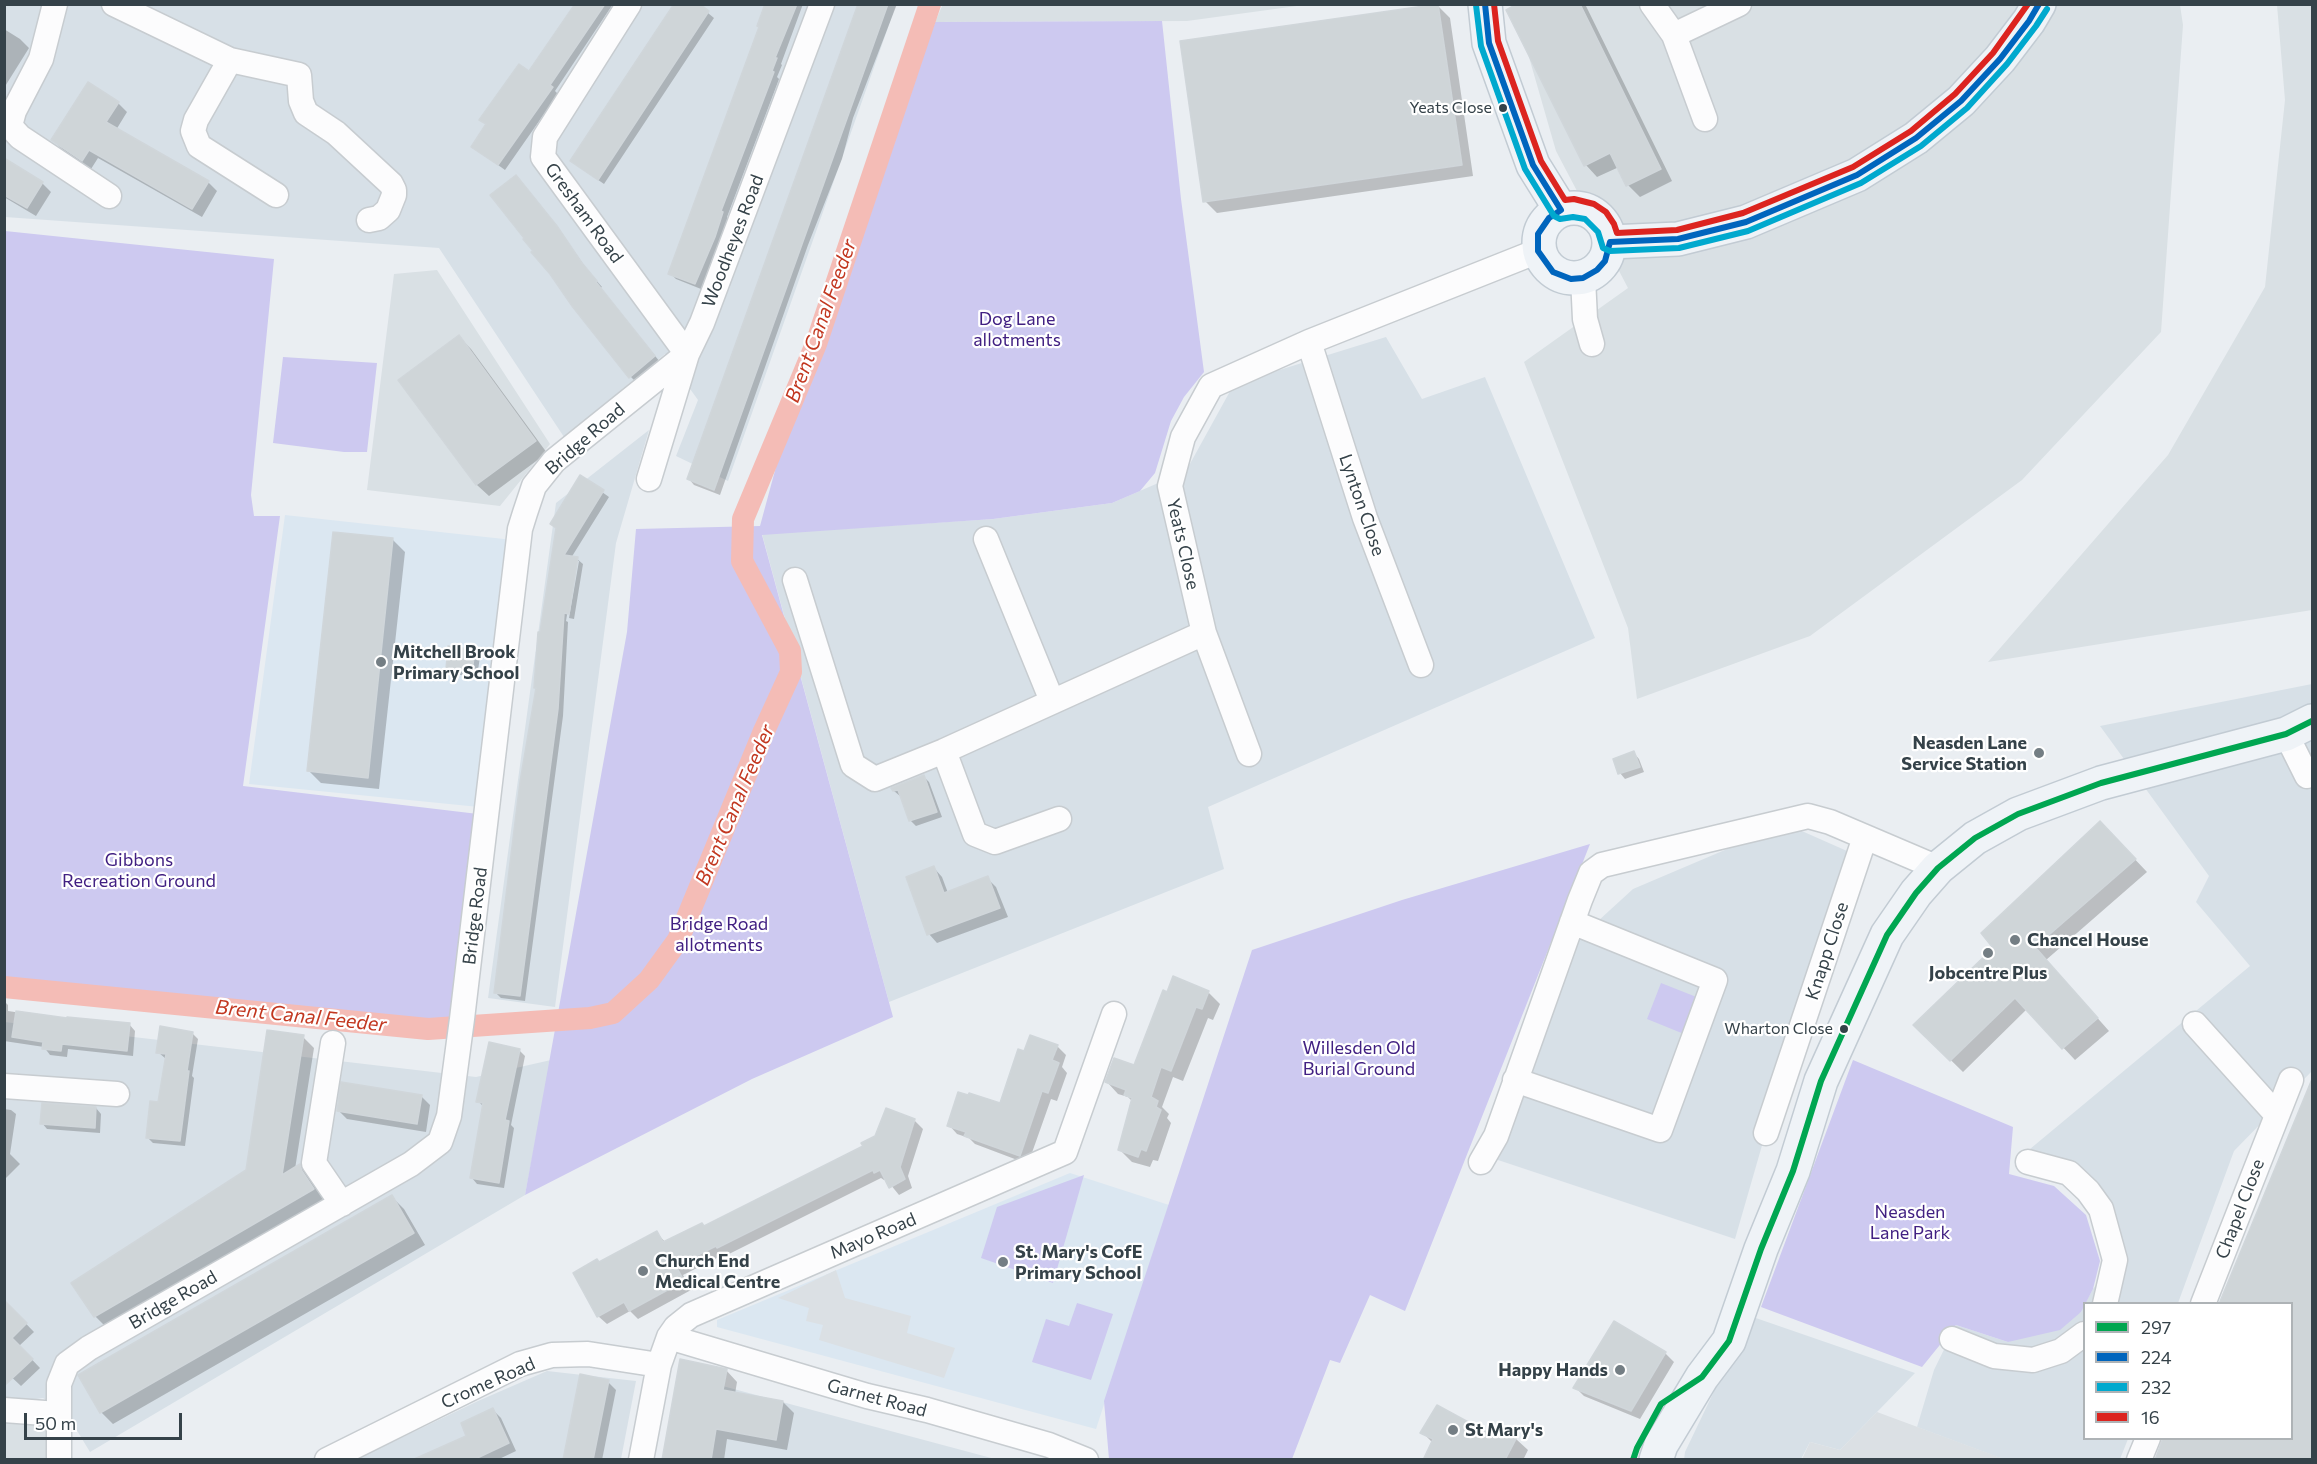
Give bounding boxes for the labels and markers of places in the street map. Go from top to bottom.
place label: Yeats Close [1409,98,1492,118]
marker: Yeats Close [1497,102,1509,114]
place label: Mitchell Brook Primary School [393,641,519,684]
marker: Mitchell Brook Primary School [374,655,388,669]
place label: Neasden Lane Service Station [1901,732,2027,774]
marker: Neasden Lane Service Station [2032,746,2046,760]
place label: Chancel House [2027,929,2149,951]
marker: Chancel House [2008,933,2022,947]
marker: Jobcentre Plus [1981,946,1995,960]
place label: Jobcentre Plus [1929,962,2047,984]
place label: Wharton Close [1724,1019,1833,1039]
marker: Wharton Close [1838,1023,1850,1035]
place label: St. Mary's CofE Primary School [1015,1241,1142,1284]
place label: Church End Medical Centre [655,1250,780,1292]
marker: St. Mary's CofE Primary School [996,1255,1010,1269]
marker: Church End Medical Centre [636,1264,650,1278]
place label: Happy Hands [1498,1359,1608,1381]
marker: Happy Hands [1613,1363,1627,1377]
place label: St Mary's [1465,1419,1543,1441]
marker: St Mary's [1446,1423,1460,1437]

